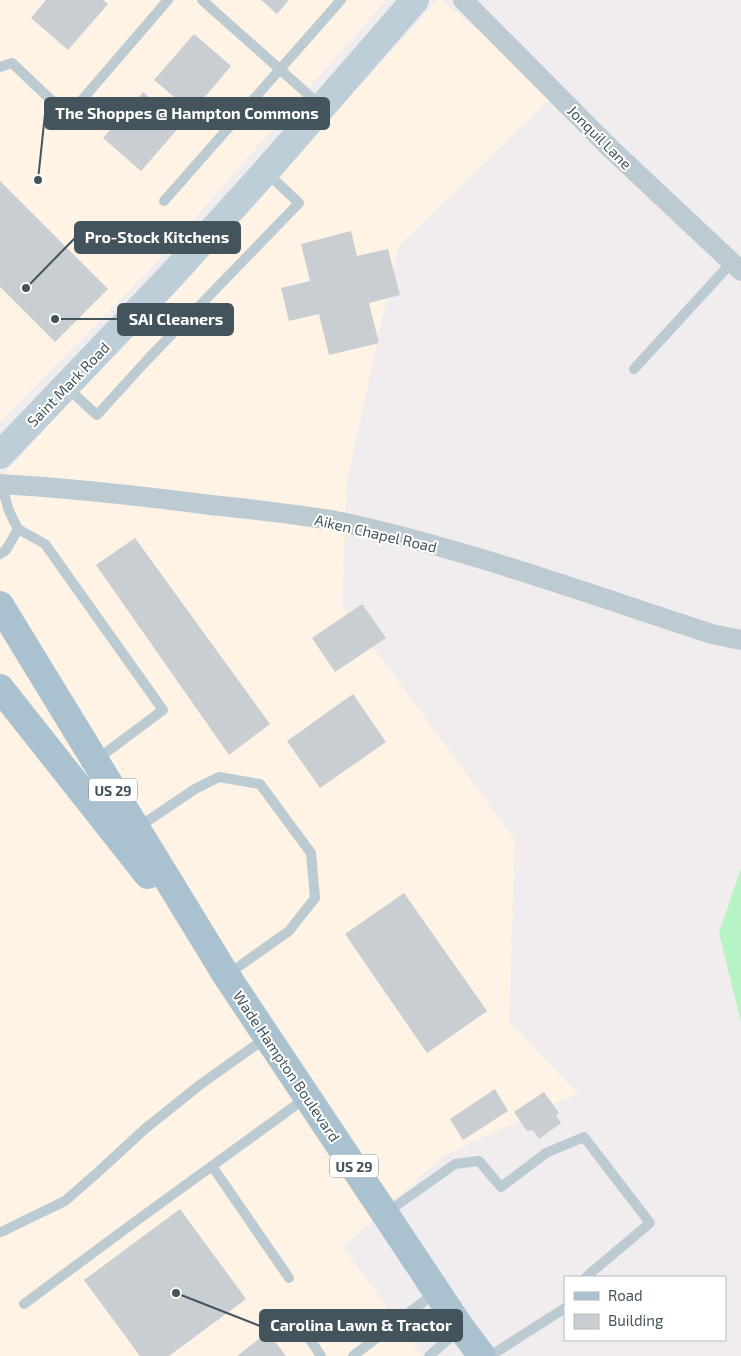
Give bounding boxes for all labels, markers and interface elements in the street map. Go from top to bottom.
callout: The Shoppes @ Hampton Commons [45,98,329,129]
street label: Jonquil Lane [564,101,636,173]
text: The Shoppes @ Hampton Commons [55,103,319,122]
callout: Pro-Stock Kitchens [75,222,240,253]
text: Pro-Stock Kitchens [85,227,229,246]
callout: SAI Cleaners [118,304,233,335]
text: SAI Cleaners [129,309,223,328]
street label: Saint Mark Road [23,338,113,430]
street label: Aiken Chapel Road [313,510,439,556]
road number: US 29 [89,778,137,802]
street label: Wade Hampton Boulevard [230,987,344,1145]
road number: US 29 [330,1154,378,1178]
legend [564,1276,726,1341]
text: Road [608,1286,643,1304]
callout: Carolina Lawn & Tractor [260,1310,462,1341]
text: Building [608,1311,664,1329]
text: Carolina Lawn & Tractor [270,1315,452,1334]

